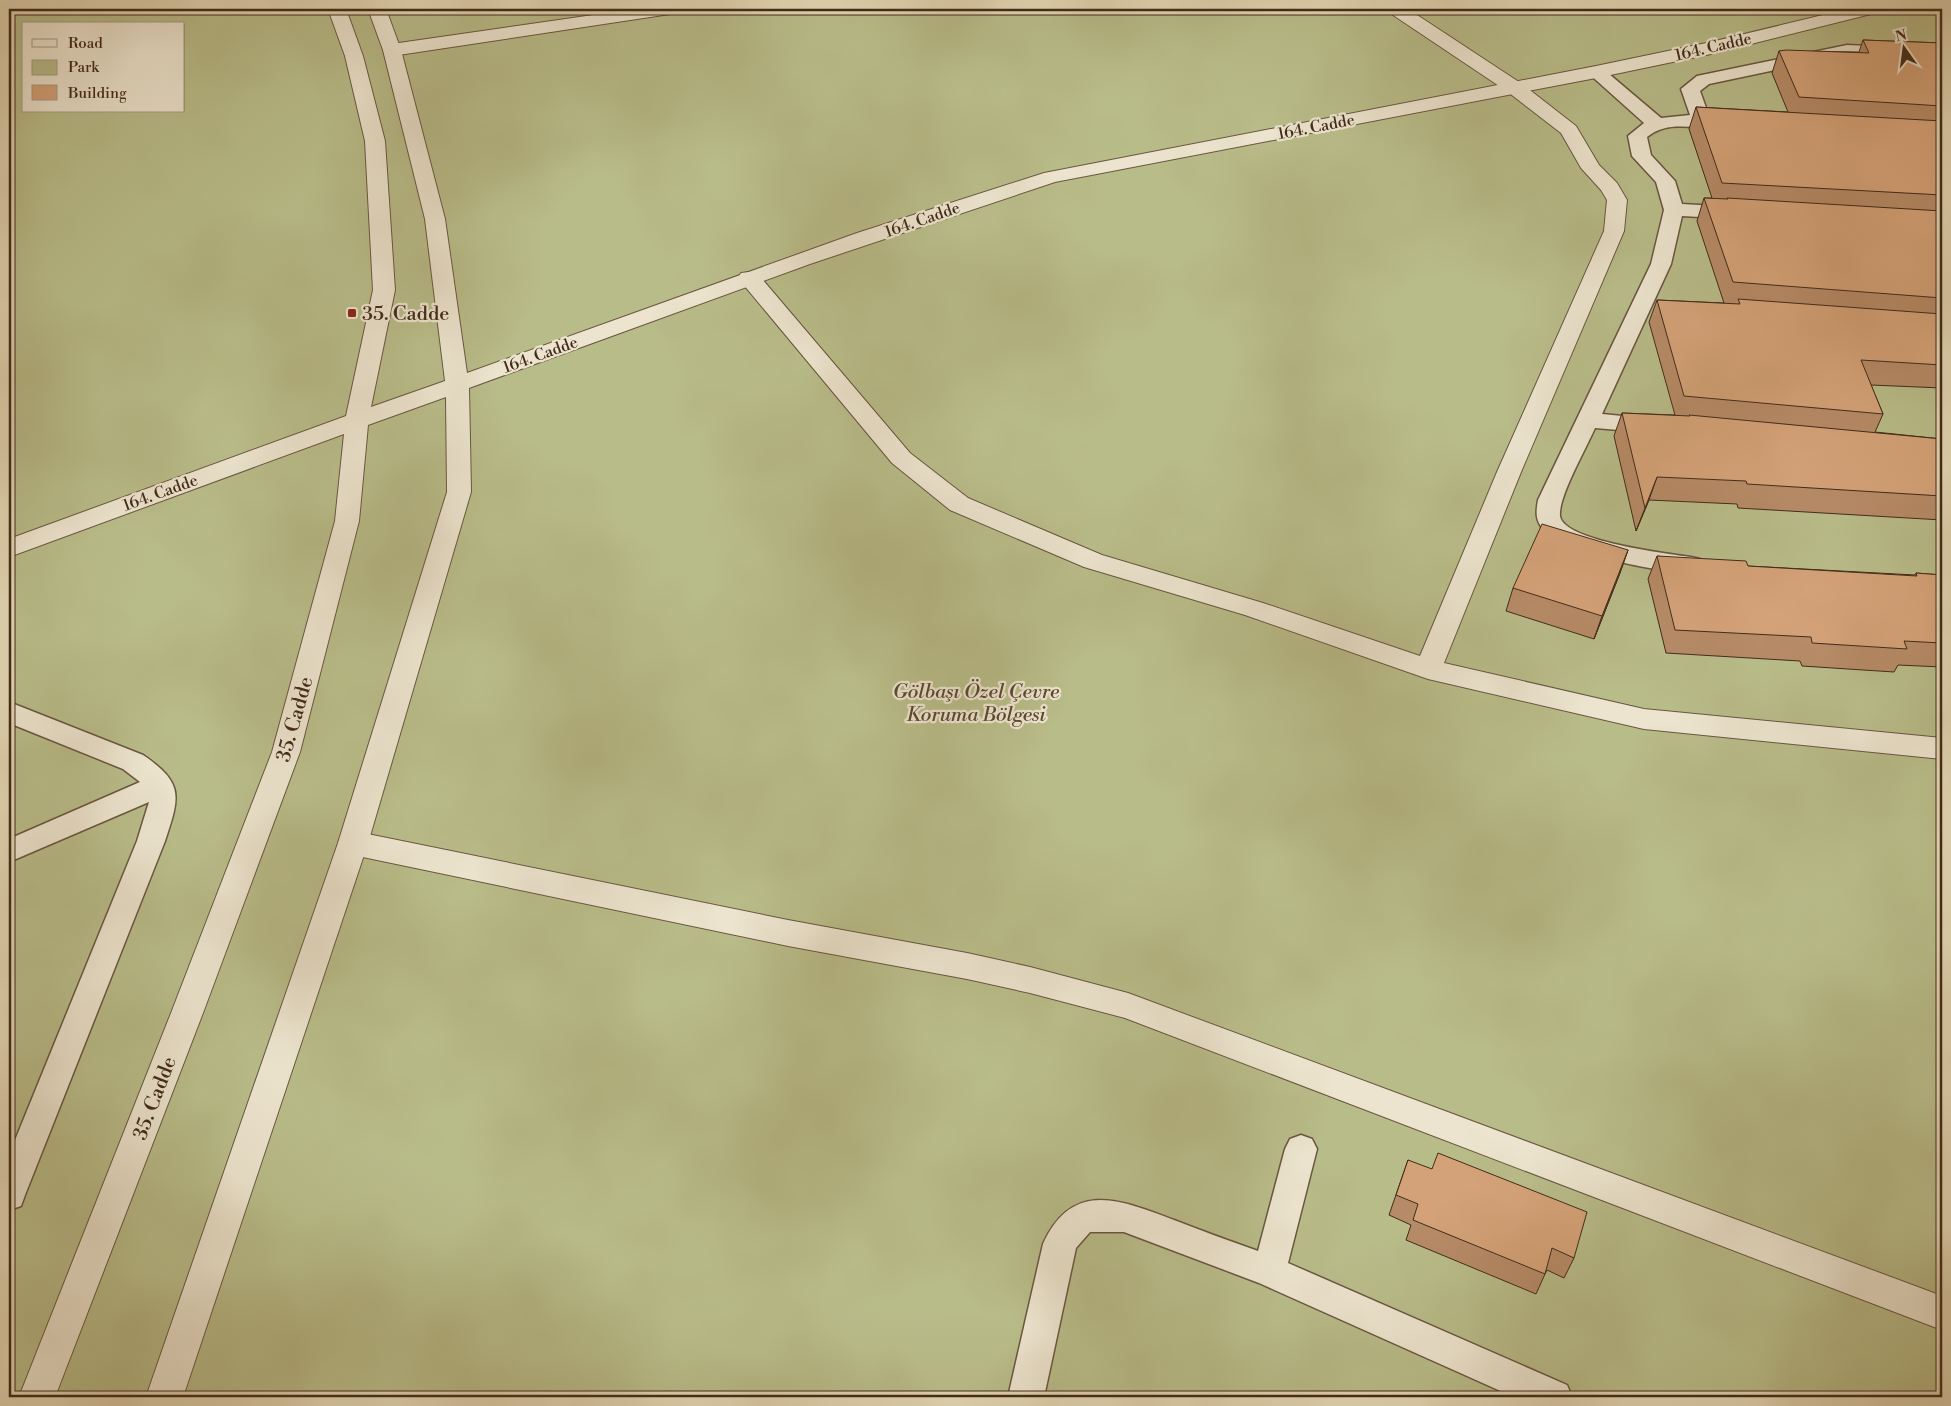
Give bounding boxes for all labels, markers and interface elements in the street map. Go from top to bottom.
legend [22,22,185,112]
north arrow [1878,22,1928,72]
text: N [1894,26,1909,46]
street label: 164. Cadde [1673,28,1754,66]
text: Road [68,34,103,53]
text: Park [68,58,100,77]
text: Building [67,84,127,103]
street label: 164. Cadde [1276,110,1356,144]
street label: 164. Cadde [882,198,963,242]
place label: 35. Cadde [362,302,449,327]
marker: 35. Cadde [346,307,358,319]
street label: 164. Cadde [500,332,580,378]
street label: 164. Cadde [120,470,200,516]
street label: 35. Cadde [271,674,320,765]
park label: Gölbaşı Özel Çevre Koruma Bölgesi [893,679,1060,728]
street label: 35. Cadde [128,1053,183,1144]

